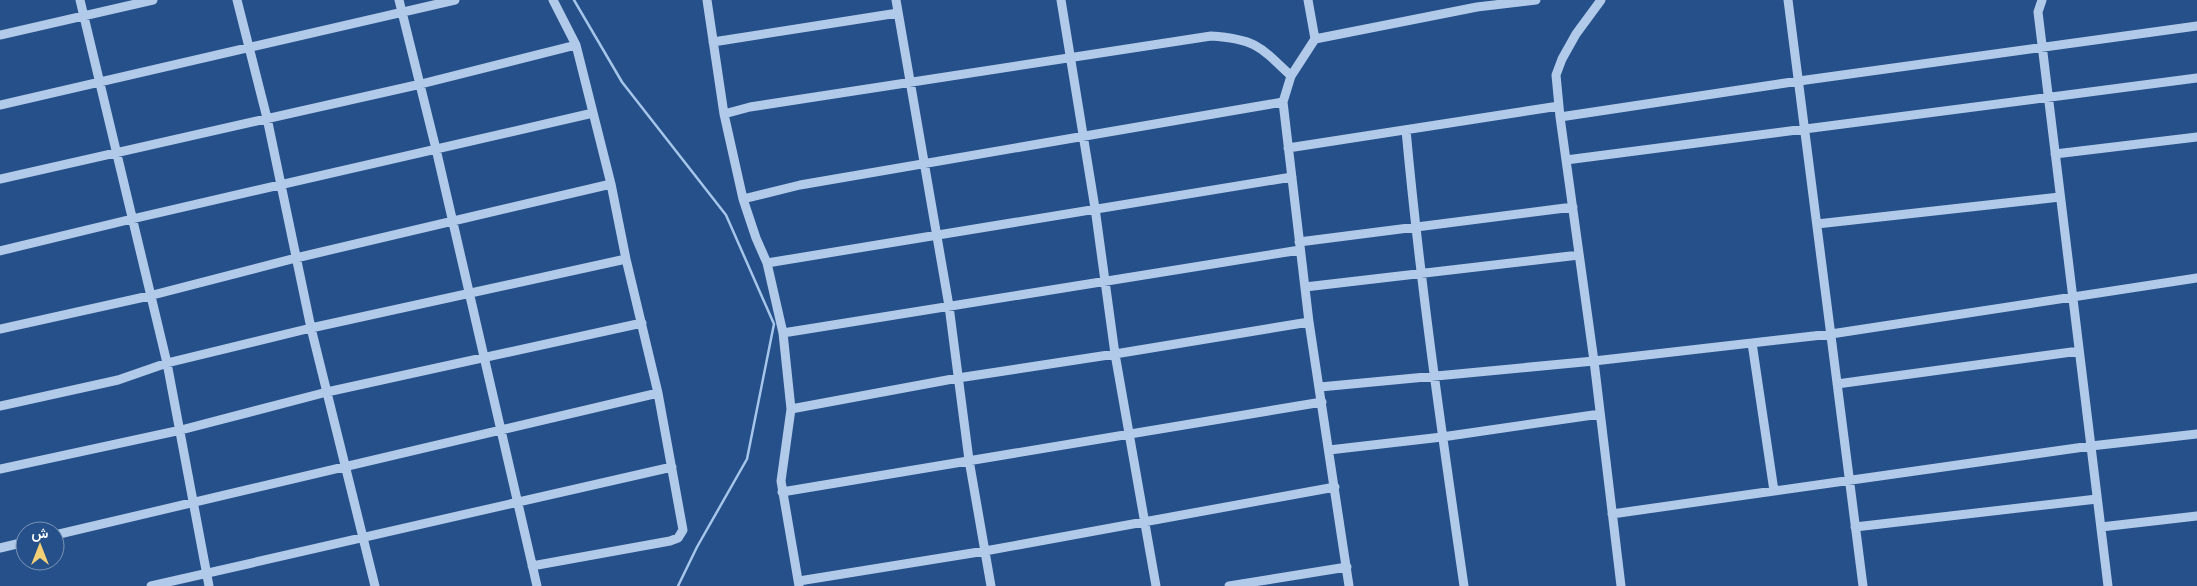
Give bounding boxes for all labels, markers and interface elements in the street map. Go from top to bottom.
north arrow [15,521,65,571]
text: ش [32,525,49,542]

